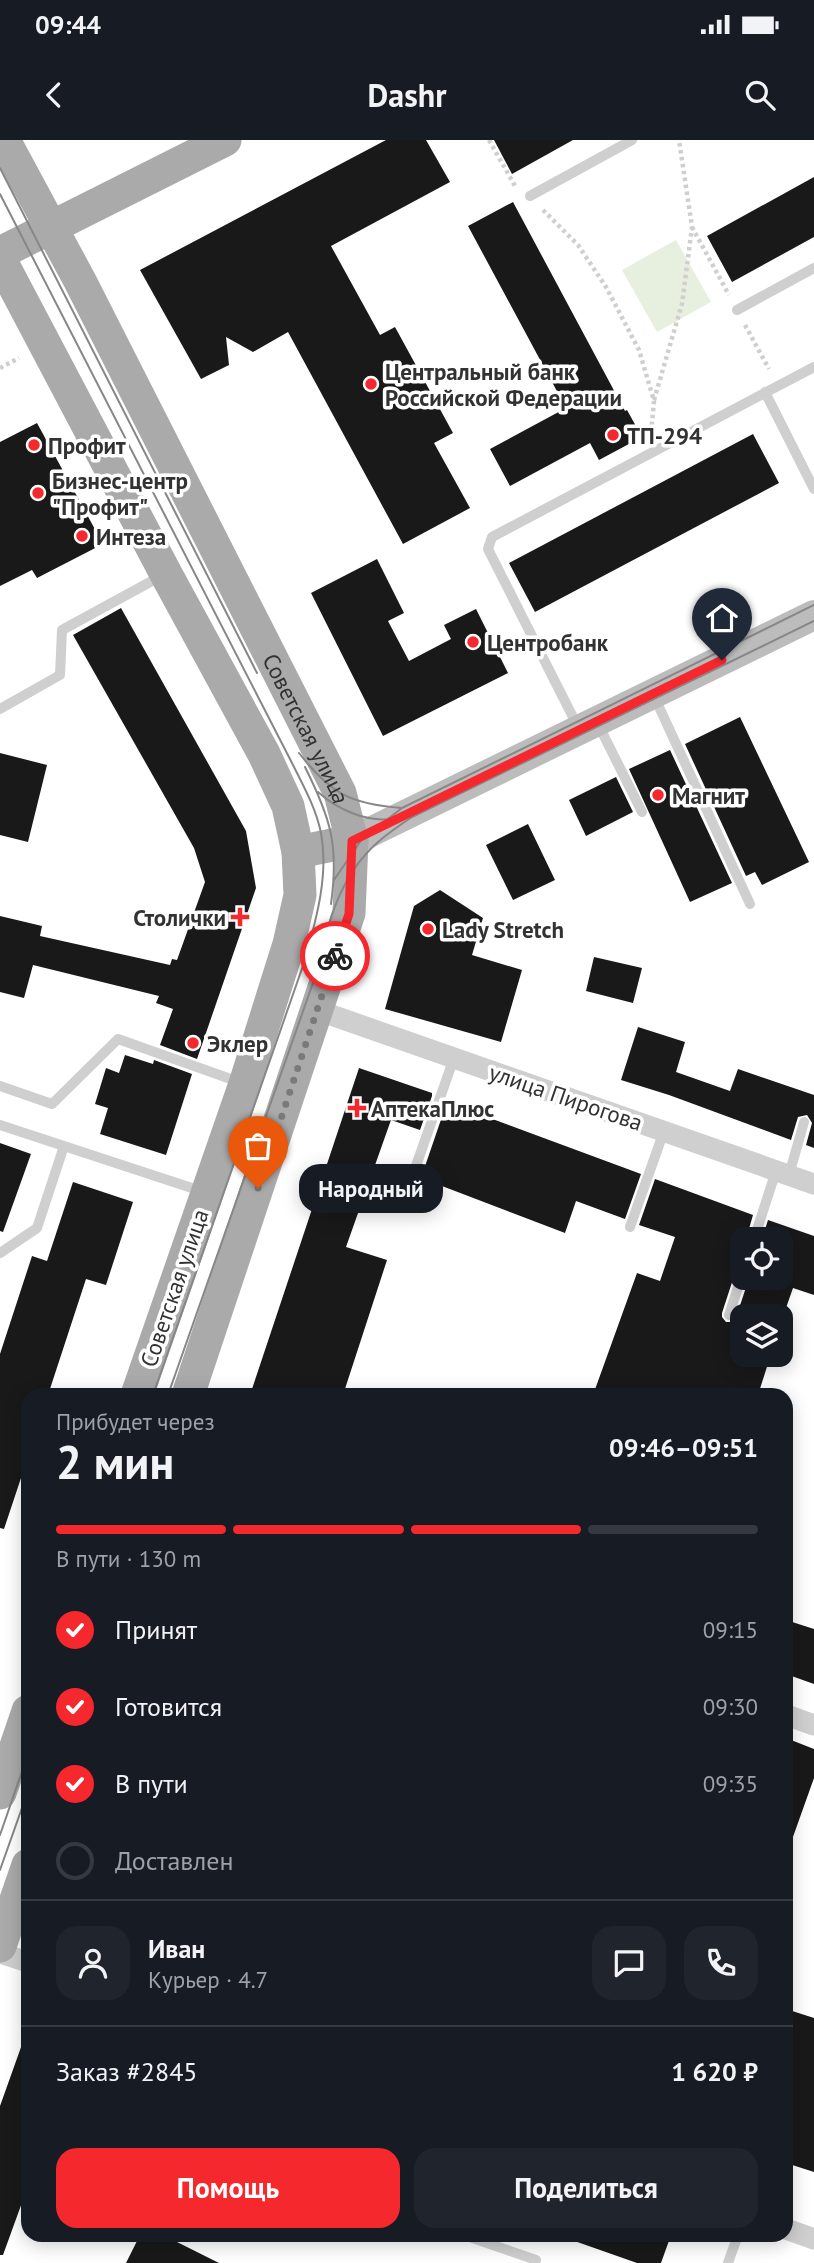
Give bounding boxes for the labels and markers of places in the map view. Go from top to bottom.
place label: Центральный банк Российской Федерации [385,357,622,412]
marker: Центральный банк Российской Федерации [363,376,379,392]
place label: ТП-294 [627,421,702,450]
marker: ТП-294 [605,427,621,443]
place label: Профит [48,431,126,460]
marker: Профит [26,437,42,453]
place label: Бизнес-центр "Профит" [52,466,188,521]
marker: Бизнес-центр "Профит" [30,485,46,501]
place label: Интеза [96,522,166,551]
marker: Интеза [74,528,90,544]
pin [692,588,752,660]
place label: Центробанк [487,628,609,657]
marker: Центробанк [465,634,481,650]
place label: Магнит [672,781,745,810]
marker: Магнит [650,787,666,803]
place label: Столички [133,903,226,932]
marker: Столички [232,909,248,925]
place label: Lady Stretch [442,915,564,944]
marker: Lady Stretch [420,921,436,937]
place label: Эклер [207,1029,268,1058]
marker: Эклер [185,1035,201,1051]
place label: АптекаПлюс [371,1094,494,1123]
marker: АптекаПлюс [349,1100,365,1116]
pin [228,1116,288,1188]
callout: Народный [300,1164,444,1212]

